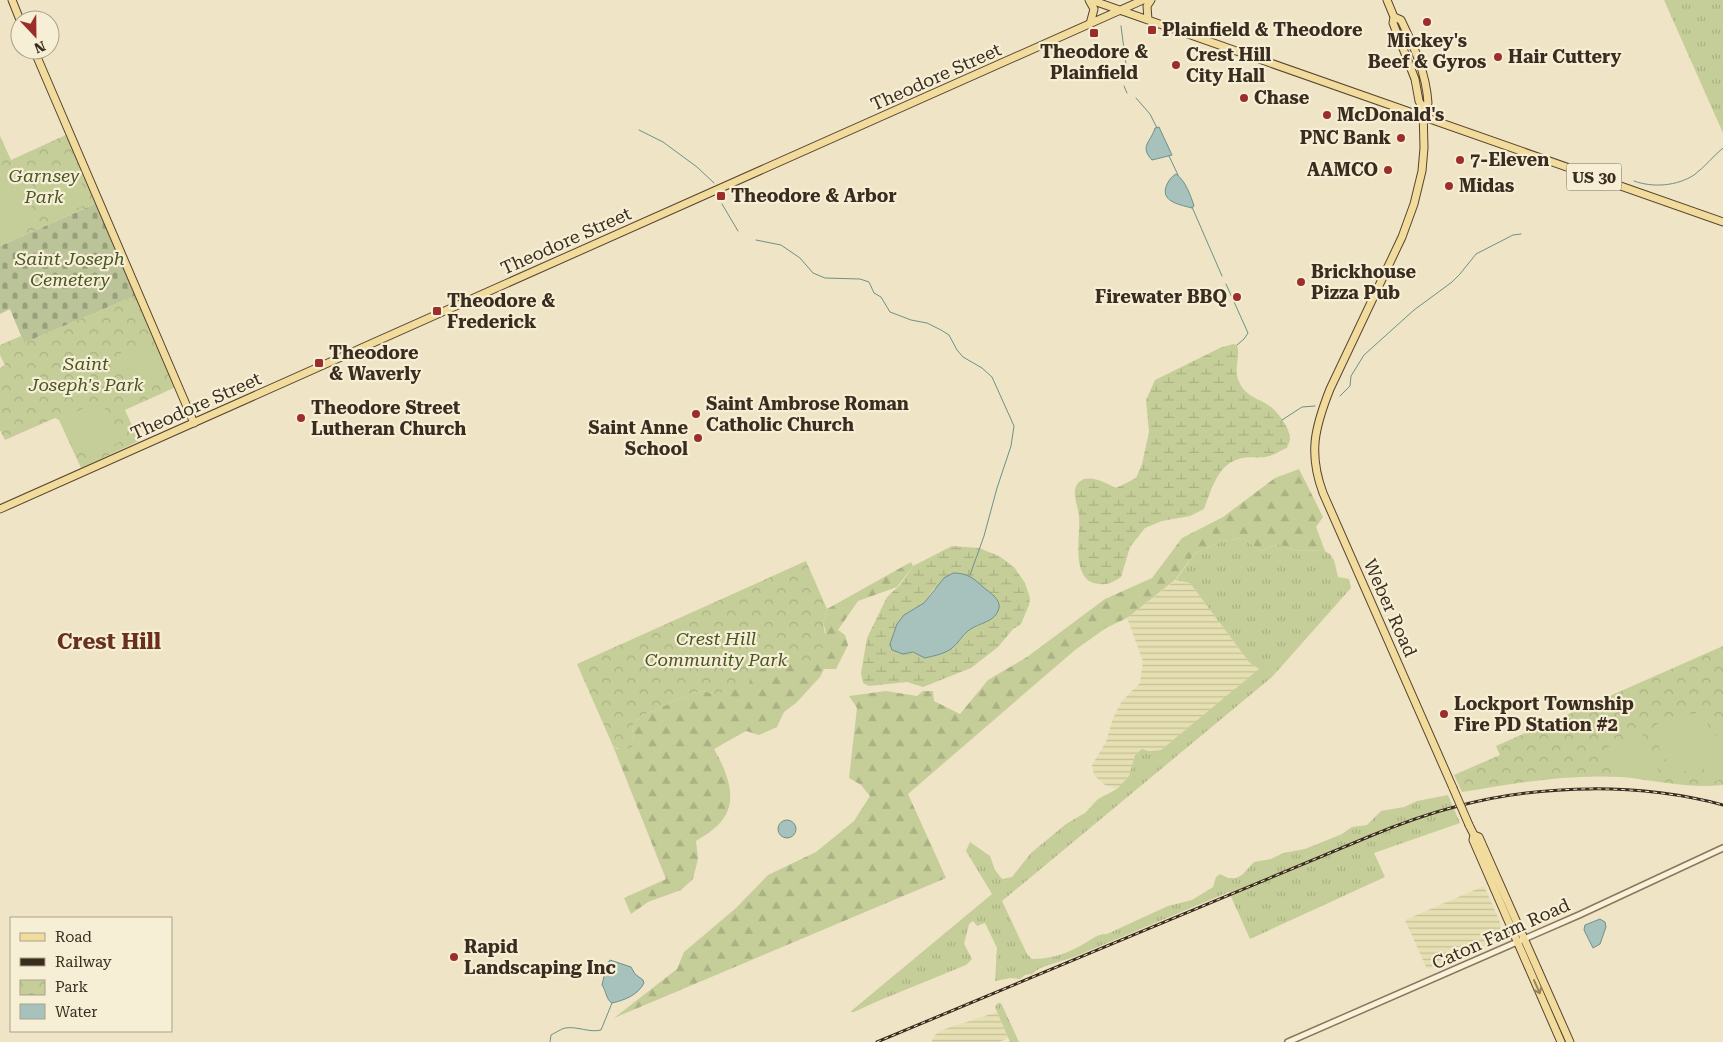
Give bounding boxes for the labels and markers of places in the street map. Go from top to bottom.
marker: Mickey's Beef & Gyros [1421,16,1433,28]
place label: Plainfield & Theodore [1162,19,1363,40]
marker: Plainfield & Theodore [1146,24,1158,36]
marker: Theodore & Plainfield [1088,27,1100,39]
place label: Mickey's Beef & Gyros [1368,30,1486,72]
place label: Theodore & Plainfield [1040,41,1148,83]
place label: Crest Hill City Hall [1186,44,1271,86]
place label: Hair Cuttery [1508,46,1621,67]
marker: Hair Cuttery [1492,51,1504,63]
marker: Crest Hill City Hall [1170,59,1182,71]
place label: Chase [1254,87,1310,108]
marker: Chase [1238,92,1250,104]
place label: McDonald's [1337,104,1444,125]
marker: McDonald's [1321,109,1333,121]
place label: PNC Bank [1300,127,1392,148]
marker: PNC Bank [1395,132,1407,144]
place label: 7-Eleven [1470,149,1549,170]
marker: 7-Eleven [1454,154,1466,166]
place label: AAMCO [1307,159,1378,180]
marker: AAMCO [1382,164,1394,176]
place label: Midas [1459,175,1514,196]
marker: Midas [1443,180,1455,192]
place label: Theodore & Arbor [731,185,897,206]
marker: Theodore & Arbor [715,190,727,202]
place label: Brickhouse Pizza Pub [1311,261,1417,303]
marker: Brickhouse Pizza Pub [1295,276,1307,288]
place label: Firewater BBQ [1095,286,1227,307]
place label: Theodore & Frederick [447,290,555,332]
marker: Firewater BBQ [1231,291,1243,303]
marker: Theodore & Frederick [431,305,443,317]
place label: Theodore & Waverly [329,342,421,384]
marker: Theodore & Waverly [313,357,325,369]
place label: Saint Ambrose Roman Catholic Church [706,393,909,435]
place label: Theodore Street Lutheran Church [311,397,466,439]
marker: Saint Ambrose Roman Catholic Church [690,408,702,420]
marker: Theodore Street Lutheran Church [295,412,307,424]
place label: Saint Anne School [588,417,688,459]
marker: Saint Anne School [692,432,704,444]
place label: Lockport Township Fire PD Station #2 [1454,693,1634,735]
marker: Lockport Township Fire PD Station #2 [1438,708,1450,720]
place label: Rapid Landscaping Inc [464,936,616,978]
marker: Rapid Landscaping Inc [448,951,460,963]

